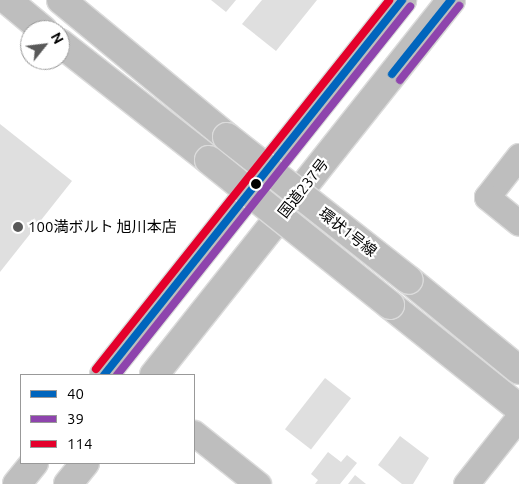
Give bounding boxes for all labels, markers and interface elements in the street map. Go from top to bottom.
north arrow [20,20,70,70]
text: N [48,30,67,47]
street label: 国道237号 [274,155,332,221]
unlabelled marker [251,179,261,189]
street label: 環状1号線 [315,204,381,260]
place label: 100満ボルト 旭川本店 [28,218,177,236]
marker: 100満ボルト 旭川本店 [12,221,24,233]
legend [20,374,195,464]
text: 40 [67,385,84,402]
text: 39 [67,410,84,427]
text: 114 [67,435,92,452]

